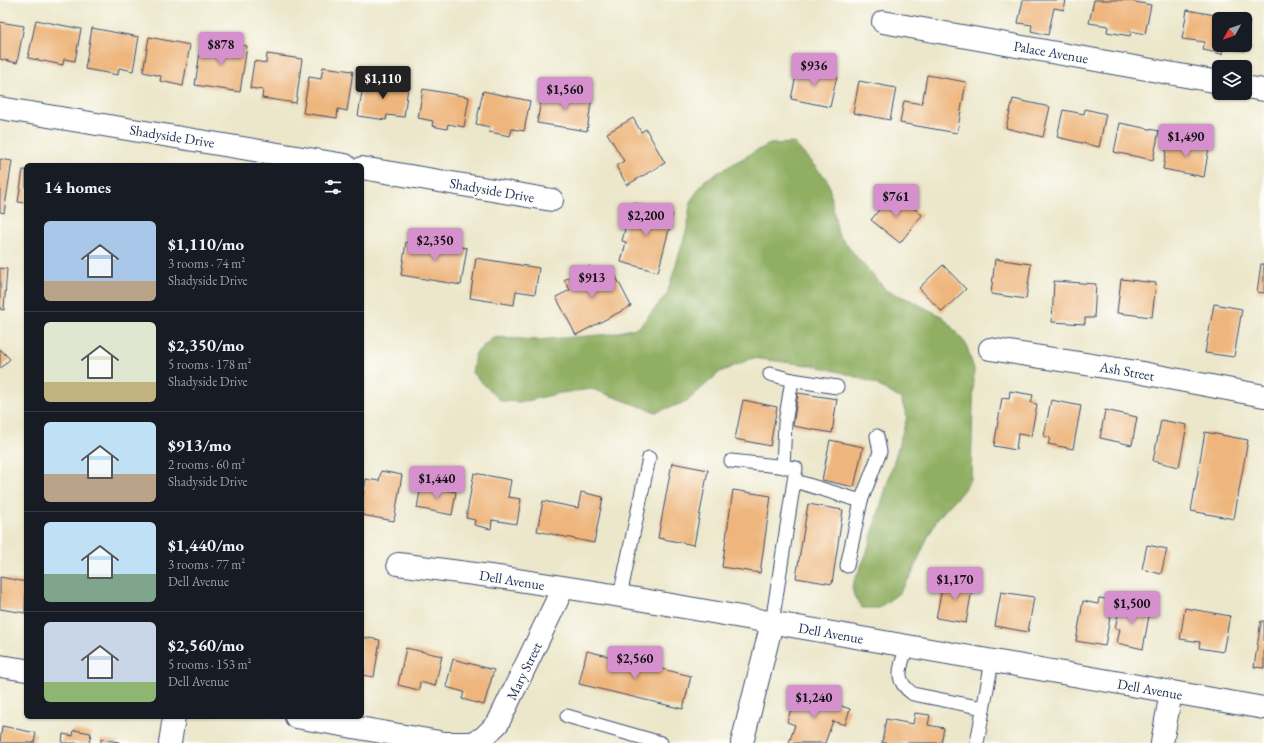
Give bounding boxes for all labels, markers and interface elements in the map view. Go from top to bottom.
north arrow [1212,12,1252,52]
map controls [1212,12,1252,100]
pin: $878 [197,32,245,66]
text: $878 [208,36,234,53]
street label: Palace Avenue [1012,37,1090,68]
pin: $936 [790,53,838,87]
text: $936 [801,57,827,74]
button: layers [1212,60,1252,100]
pin: $1,110 [350,66,416,100]
text: $1,110 [365,70,401,87]
pin: $1,560 [532,77,598,111]
text: $1,560 [547,81,583,98]
street label: Shadyside Drive [128,120,216,152]
pin: $1,490 [1153,124,1219,158]
text: $1,490 [1168,128,1204,145]
street label: Shadyside Drive [448,174,536,206]
text: 14 homes [44,176,111,198]
icon: filters [322,176,344,198]
pin: $761 [872,184,920,218]
text: $761 [883,188,909,205]
pin: $2,200 [613,203,679,237]
text: $2,200 [628,207,664,224]
pin: $2,350 [402,228,468,262]
text: $2,350 [417,232,453,249]
text: $1,110/mo [168,233,244,255]
icon: home [76,237,124,285]
text: 3 rooms · 74 m² [168,255,245,272]
pin: $913 [568,265,616,299]
text: $913 [579,269,605,286]
text: Shadyside Drive [168,272,248,289]
text: $2,350/mo [168,334,244,356]
icon: home [76,338,124,386]
text: 5 rooms · 178 m² [168,356,252,373]
street label: Ash Street [1097,357,1156,385]
text: Shadyside Drive [168,373,248,390]
text: $913/mo [168,434,231,456]
icon: home [76,438,124,486]
text: 2 rooms · 60 m² [168,456,245,473]
pin: $1,440 [404,466,470,500]
text: $1,440 [419,470,455,487]
text: Shadyside Drive [168,473,248,490]
text: $1,440/mo [168,534,244,556]
icon: home [76,538,124,586]
text: 3 rooms · 77 m² [168,556,245,573]
street label: Dell Avenue [478,566,546,594]
pin: $1,170 [922,567,988,601]
text: $1,170 [937,571,973,588]
text: Dell Avenue [168,573,229,590]
pin: $1,500 [1099,591,1165,625]
text: $1,500 [1114,595,1150,612]
street label: Dell Avenue [797,618,865,648]
text: $2,560/mo [168,634,244,656]
icon: home [76,638,124,686]
street label: Mary Street [502,639,546,703]
pin: $2,560 [602,646,668,680]
text: $2,560 [617,650,653,667]
text: 5 rooms · 153 m² [168,656,252,673]
text: Dell Avenue [168,673,229,690]
street label: Dell Avenue [1116,674,1184,704]
pin: $1,240 [781,685,847,719]
text: $1,240 [796,689,832,706]

